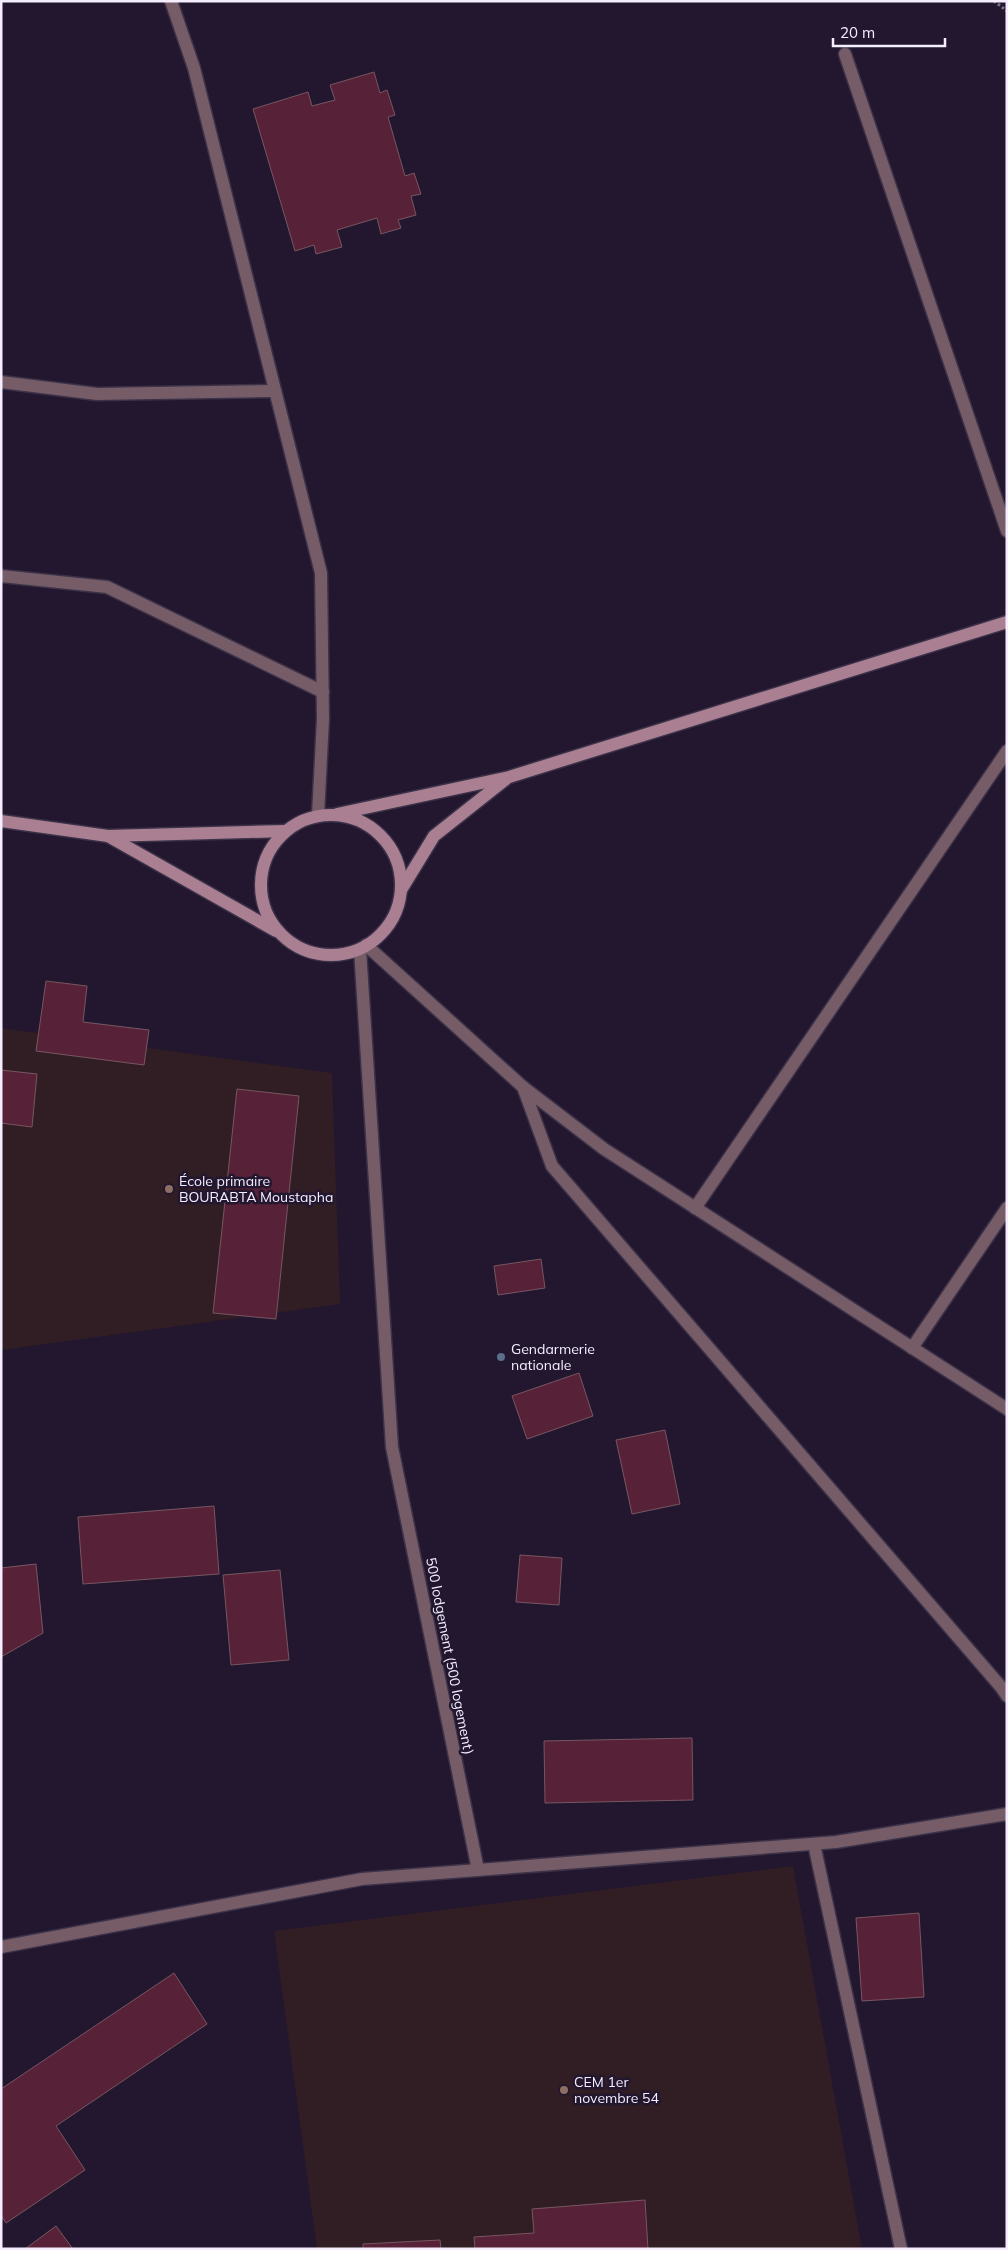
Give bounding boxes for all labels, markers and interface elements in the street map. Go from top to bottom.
scale bar [833,15,946,47]
text: 20 m [840,23,875,42]
place label: École primaire BOURABTA Moustapha [179,1172,333,1206]
marker: École primaire BOURABTA Moustapha [163,1183,175,1195]
place label: Gendarmerie nationale [511,1340,595,1374]
marker: Gendarmerie nationale [495,1351,507,1363]
street label: 500 lodgement (500 logement) [422,1556,478,1756]
place label: CEM 1er novembre 54 [574,2073,659,2107]
marker: CEM 1er novembre 54 [558,2084,570,2096]

